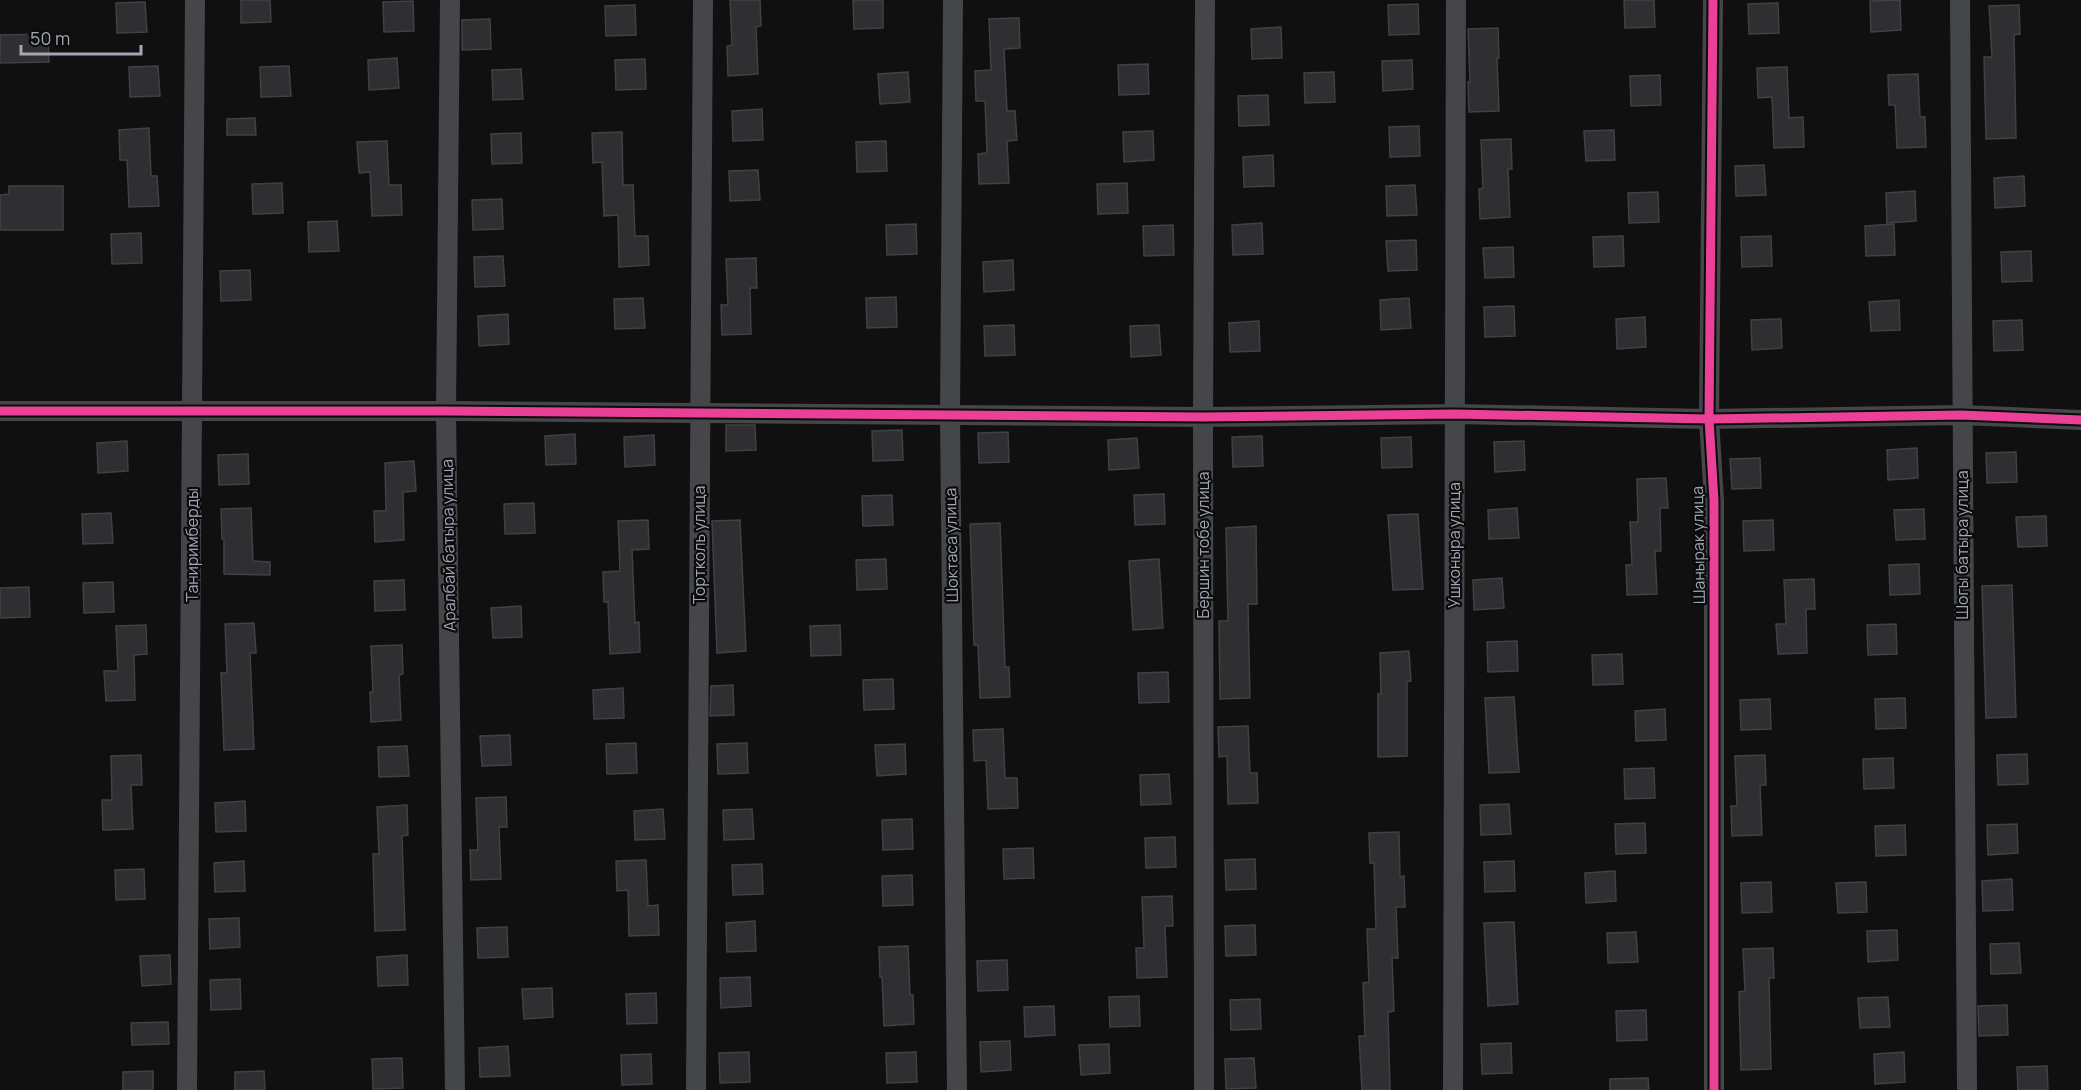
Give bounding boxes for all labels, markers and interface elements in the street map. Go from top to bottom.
scale bar [21,18,141,56]
text: 50 m [30,26,70,50]
street label: Аралбай батыра улица [436,459,460,631]
street label: Шогы батыра улица [1951,470,1973,620]
street label: Бершин тобе улица [1192,472,1214,618]
street label: Ушконыра улица [1443,482,1465,608]
street label: Тортколь улица [688,486,710,604]
street label: Шанырак улица [1686,486,1710,604]
street label: Шоктаса улица [939,487,963,603]
street label: Таниримберды [181,488,203,602]

